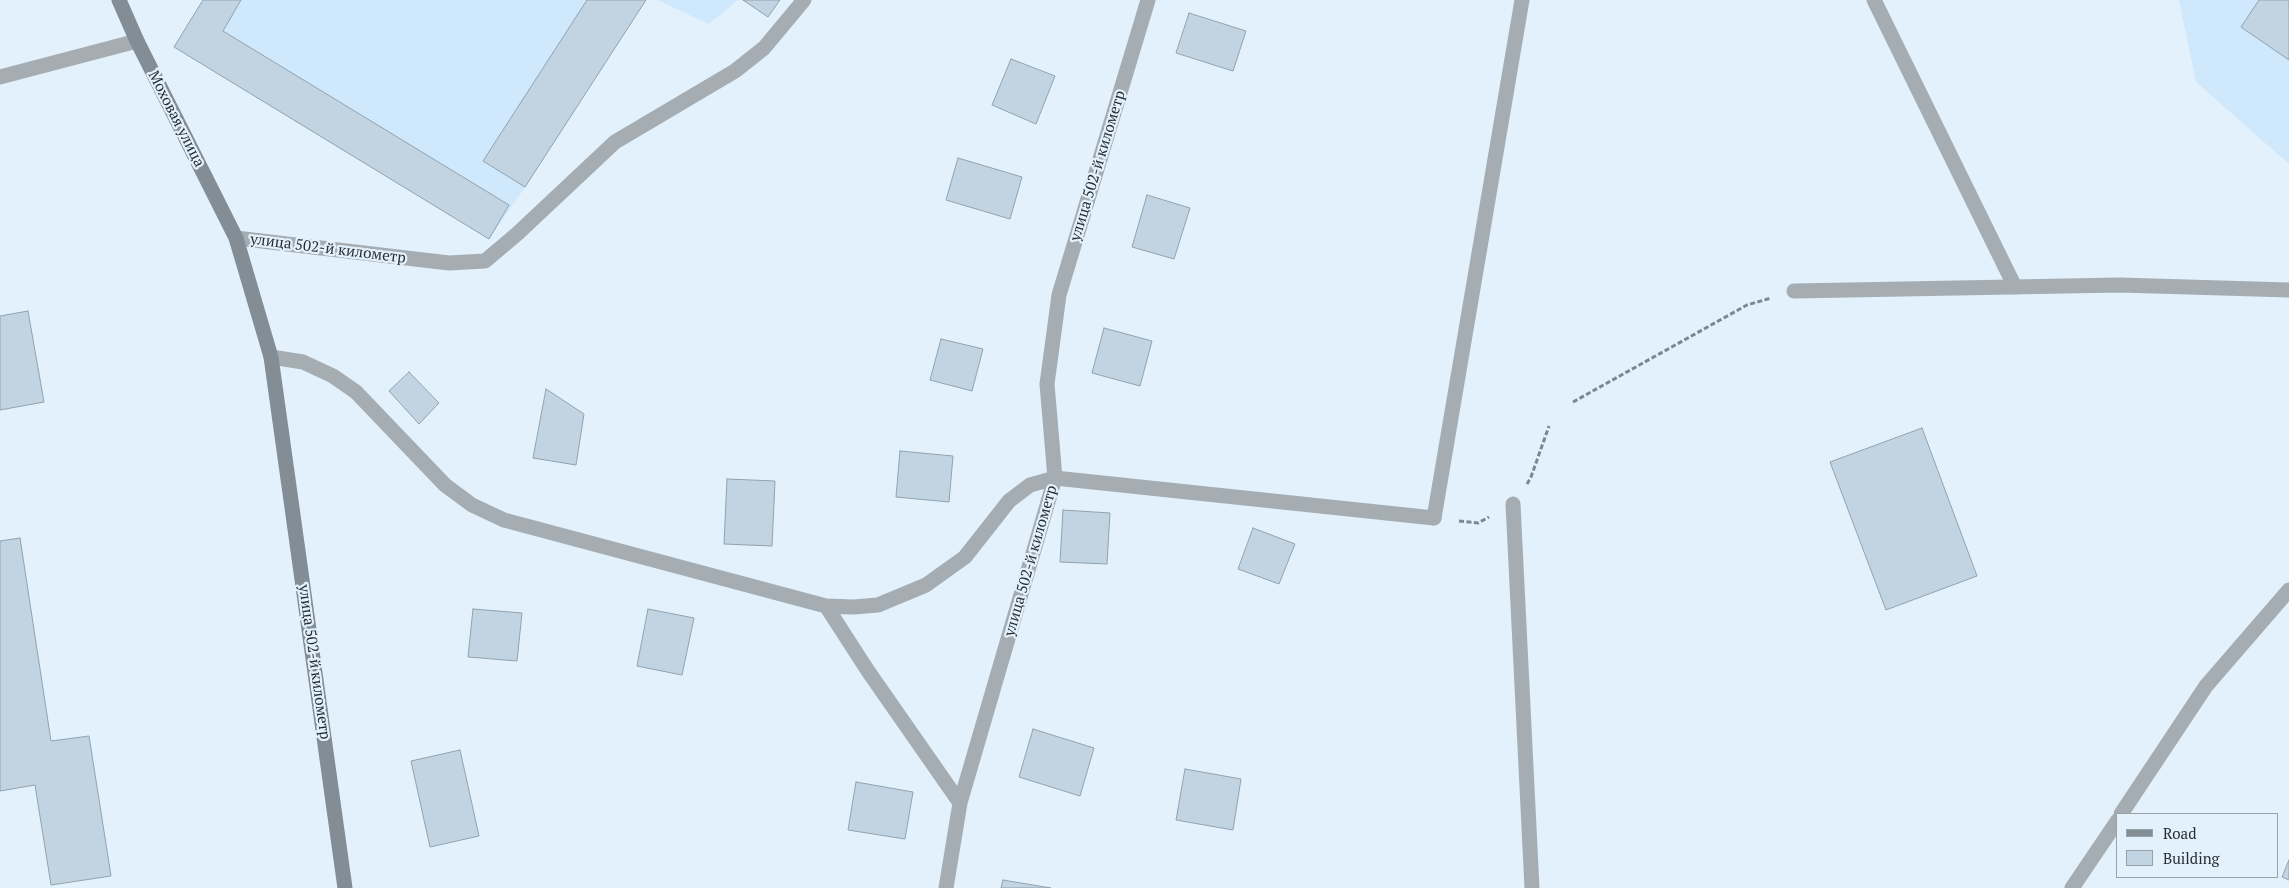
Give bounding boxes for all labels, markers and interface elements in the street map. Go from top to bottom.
street label: Моховая улица [144,68,208,170]
street label: улица 502-й километр [1067,89,1129,243]
street label: улица 502-й километр [249,231,407,267]
street label: улица 502-й километр [1001,483,1061,639]
street label: улица 502-й километр [294,583,334,741]
legend [2116,813,2279,878]
text: Road [2163,823,2196,843]
text: Building [2163,848,2220,868]

